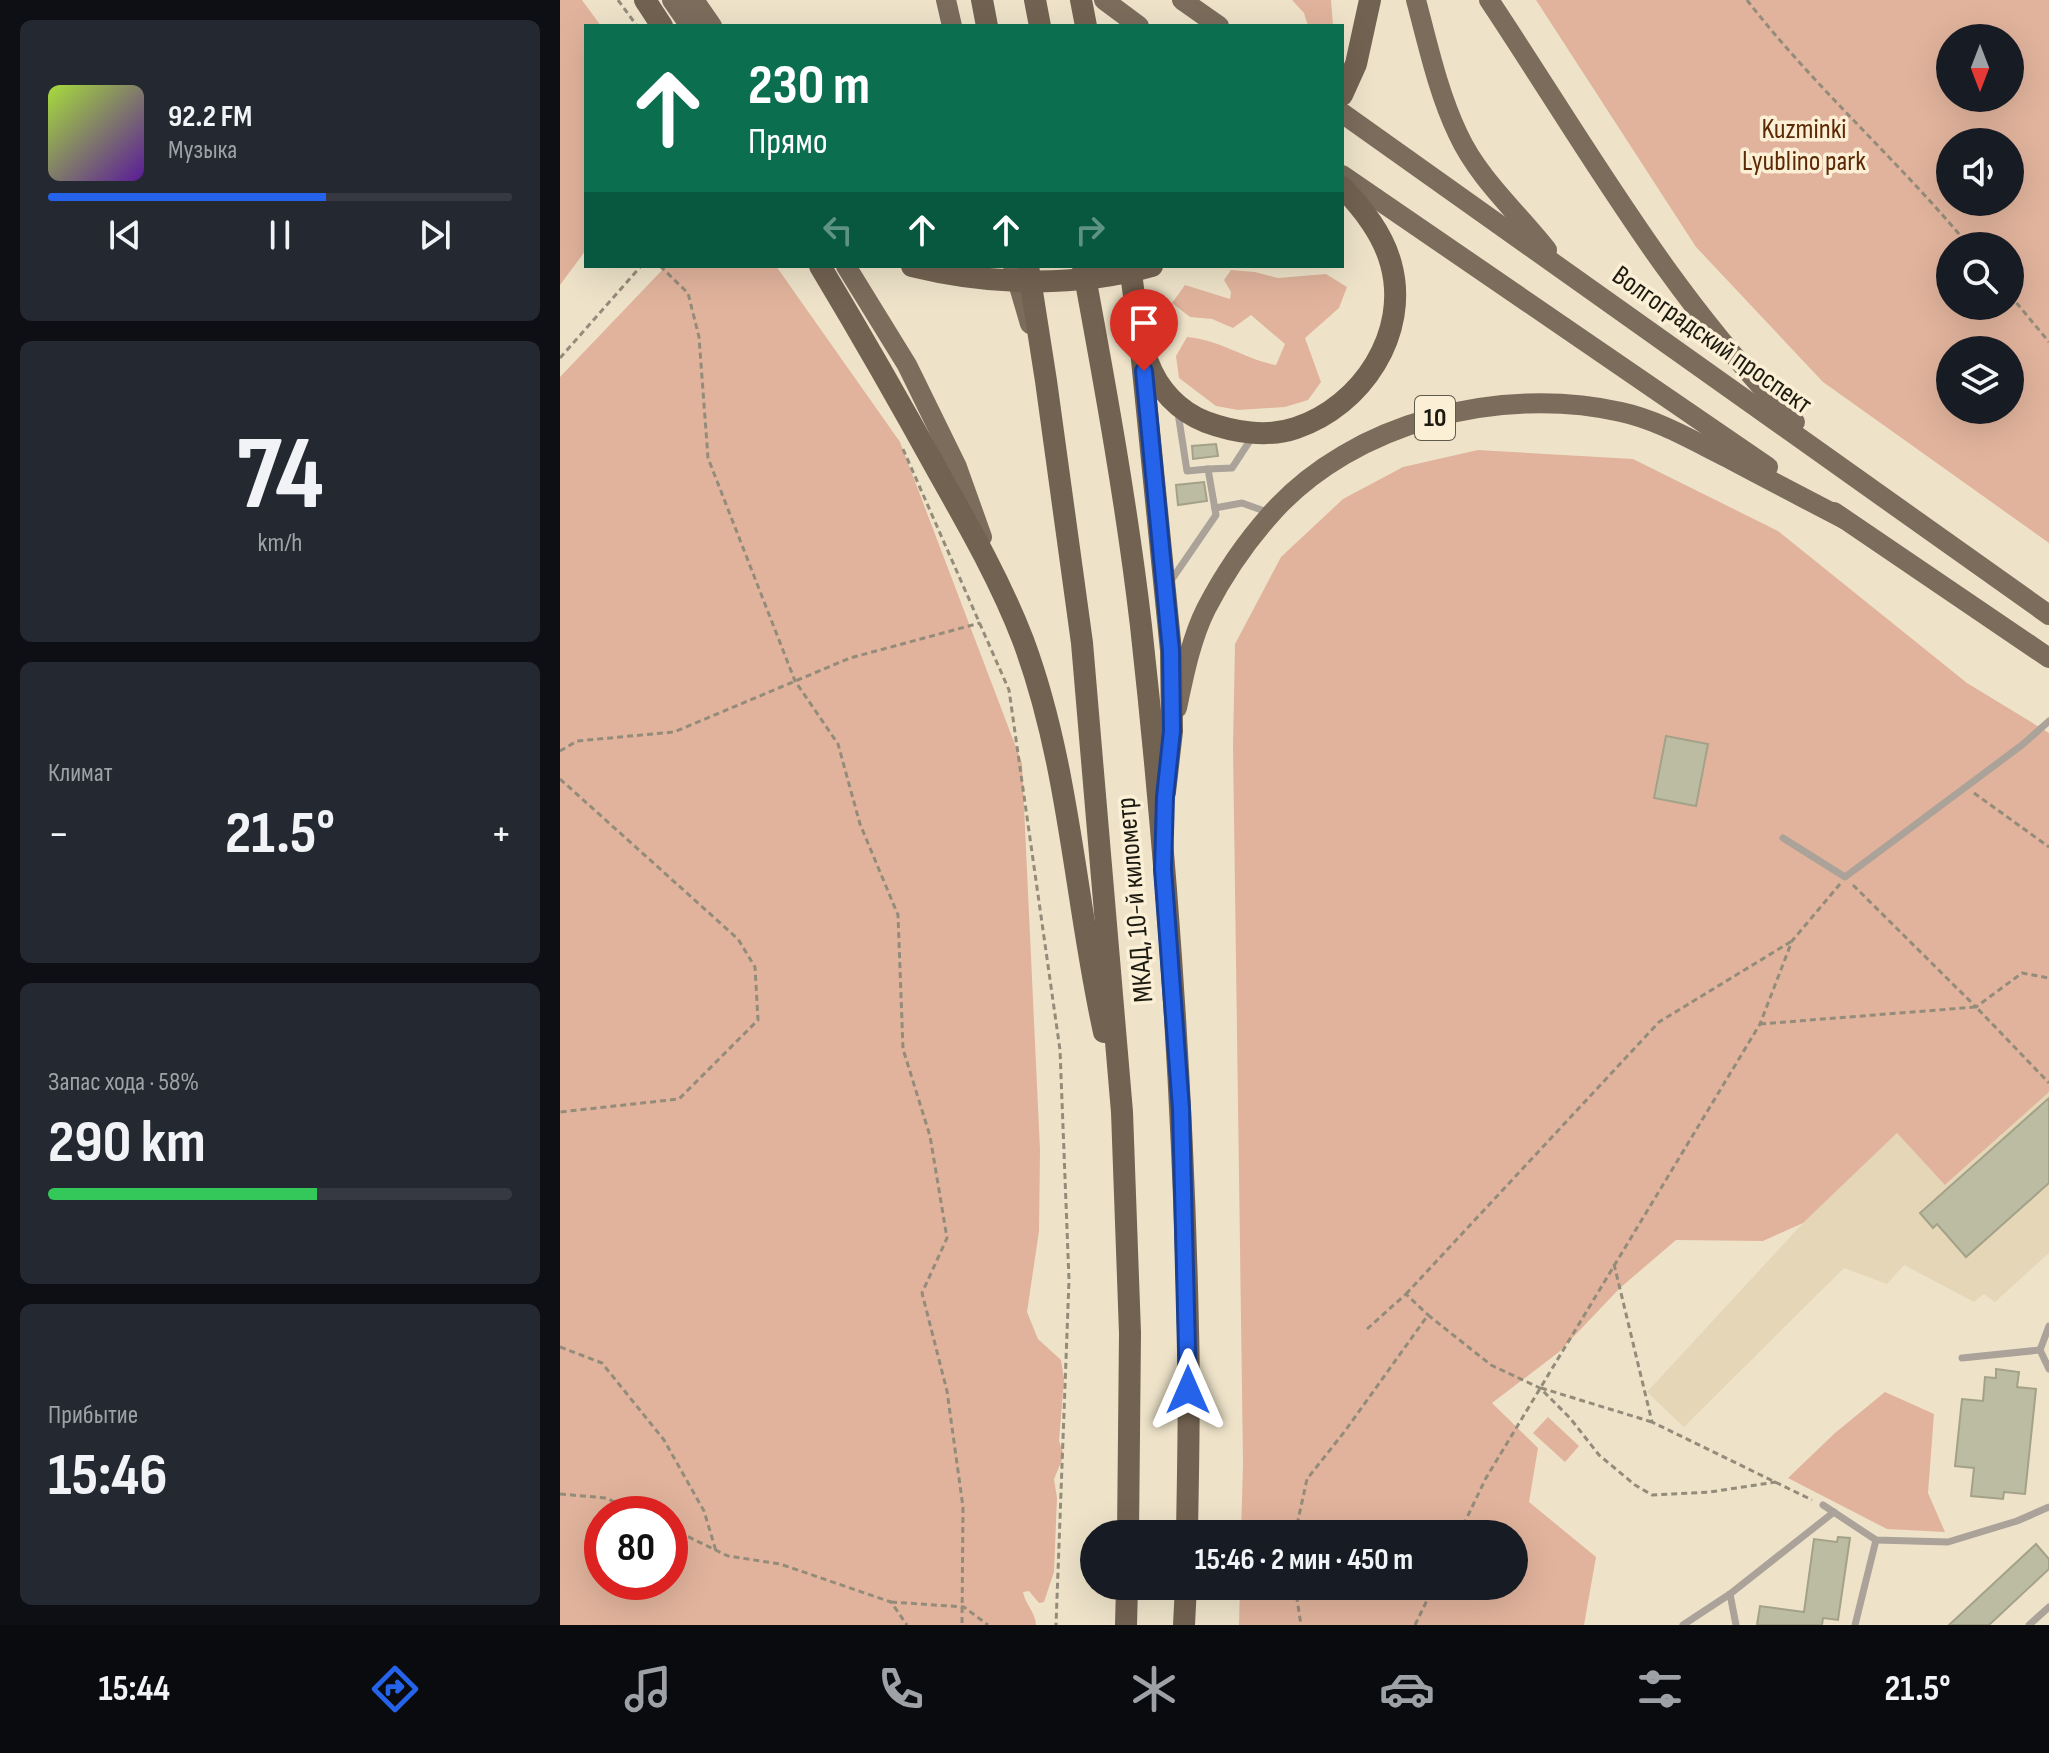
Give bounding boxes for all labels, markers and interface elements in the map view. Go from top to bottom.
north arrow [1936,24,2024,112]
map controls [1936,24,2024,424]
text: 230 m [748,53,870,120]
icon: ahead [616,56,720,160]
text: 92.2 FM [168,99,252,135]
park label: Kuzminki Lyublino park [1742,113,1866,178]
text: Прямо [748,121,828,164]
button: sound [1936,128,2024,216]
text: Музыка [168,135,237,166]
icon: left [816,208,860,252]
icon: ahead [900,208,944,252]
icon: ahead [984,208,1028,252]
icon: right [1068,208,1112,252]
icon: previous [103,213,147,257]
icon: pause [258,213,302,257]
icon: next [413,213,457,257]
button: search [1936,232,2024,320]
street label: Волгоградский проспект [1606,259,1818,421]
pin [1110,289,1178,371]
icon: arrive [1122,301,1166,345]
button: layers [1936,336,2024,424]
road number: 10 [1415,396,1455,440]
text: 74 [236,413,324,538]
text: km/h [258,528,302,559]
text: Климат [48,758,112,789]
street label: МКАД, 10-й километр [1110,796,1160,1004]
text: 21.5° [225,798,335,870]
text: − [48,808,70,861]
text: + [490,808,512,861]
text: Запас хода · 58% [48,1067,199,1098]
text: 290 km [48,1107,206,1179]
position arrow [1146,1348,1230,1432]
text: Прибытие [48,1400,138,1431]
text: 15:46 [48,1440,168,1512]
speed limit sign: 80 [584,1496,688,1600]
text: 15:46 · 2 мин · 450 m [1195,1542,1413,1578]
icon: directions [367,1661,423,1717]
icon: music [620,1661,676,1717]
icon: phone [873,1661,929,1717]
icon: climate [1126,1661,1182,1717]
icon: car [1379,1661,1435,1717]
icon: filters [1632,1661,1688,1717]
text: 15:44 [98,1668,170,1711]
text: 21.5° [1884,1668,1951,1711]

